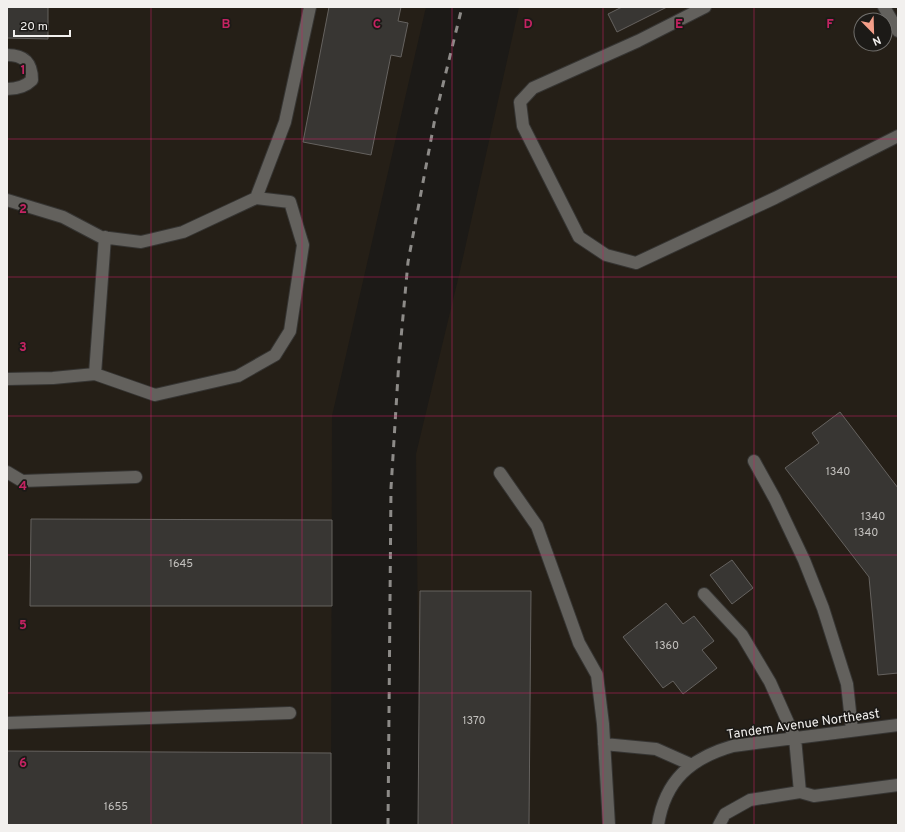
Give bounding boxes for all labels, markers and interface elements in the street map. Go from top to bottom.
scale bar [14,12,70,38]
north arrow [853,12,893,52]
text: B [222,17,231,33]
text: C [373,17,381,33]
text: D [523,17,533,33]
text: E [675,17,683,33]
text: F [826,17,834,33]
text: 20 m [20,19,48,35]
text: N [870,32,883,48]
text: 1 [20,63,26,79]
text: 2 [19,202,27,218]
text: 3 [19,340,27,356]
house number: 1340 [826,465,850,479]
text: 4 [19,479,27,495]
house number: 1340 [861,510,885,524]
house number: 1340 [854,526,878,540]
house number: 1645 [169,557,193,571]
text: 5 [19,618,27,634]
house number: 1360 [655,639,679,653]
street label: Tandem Avenue Northeast [726,706,881,744]
house number: 1370 [462,714,486,728]
text: 6 [19,756,27,772]
house number: 1655 [104,800,128,814]

